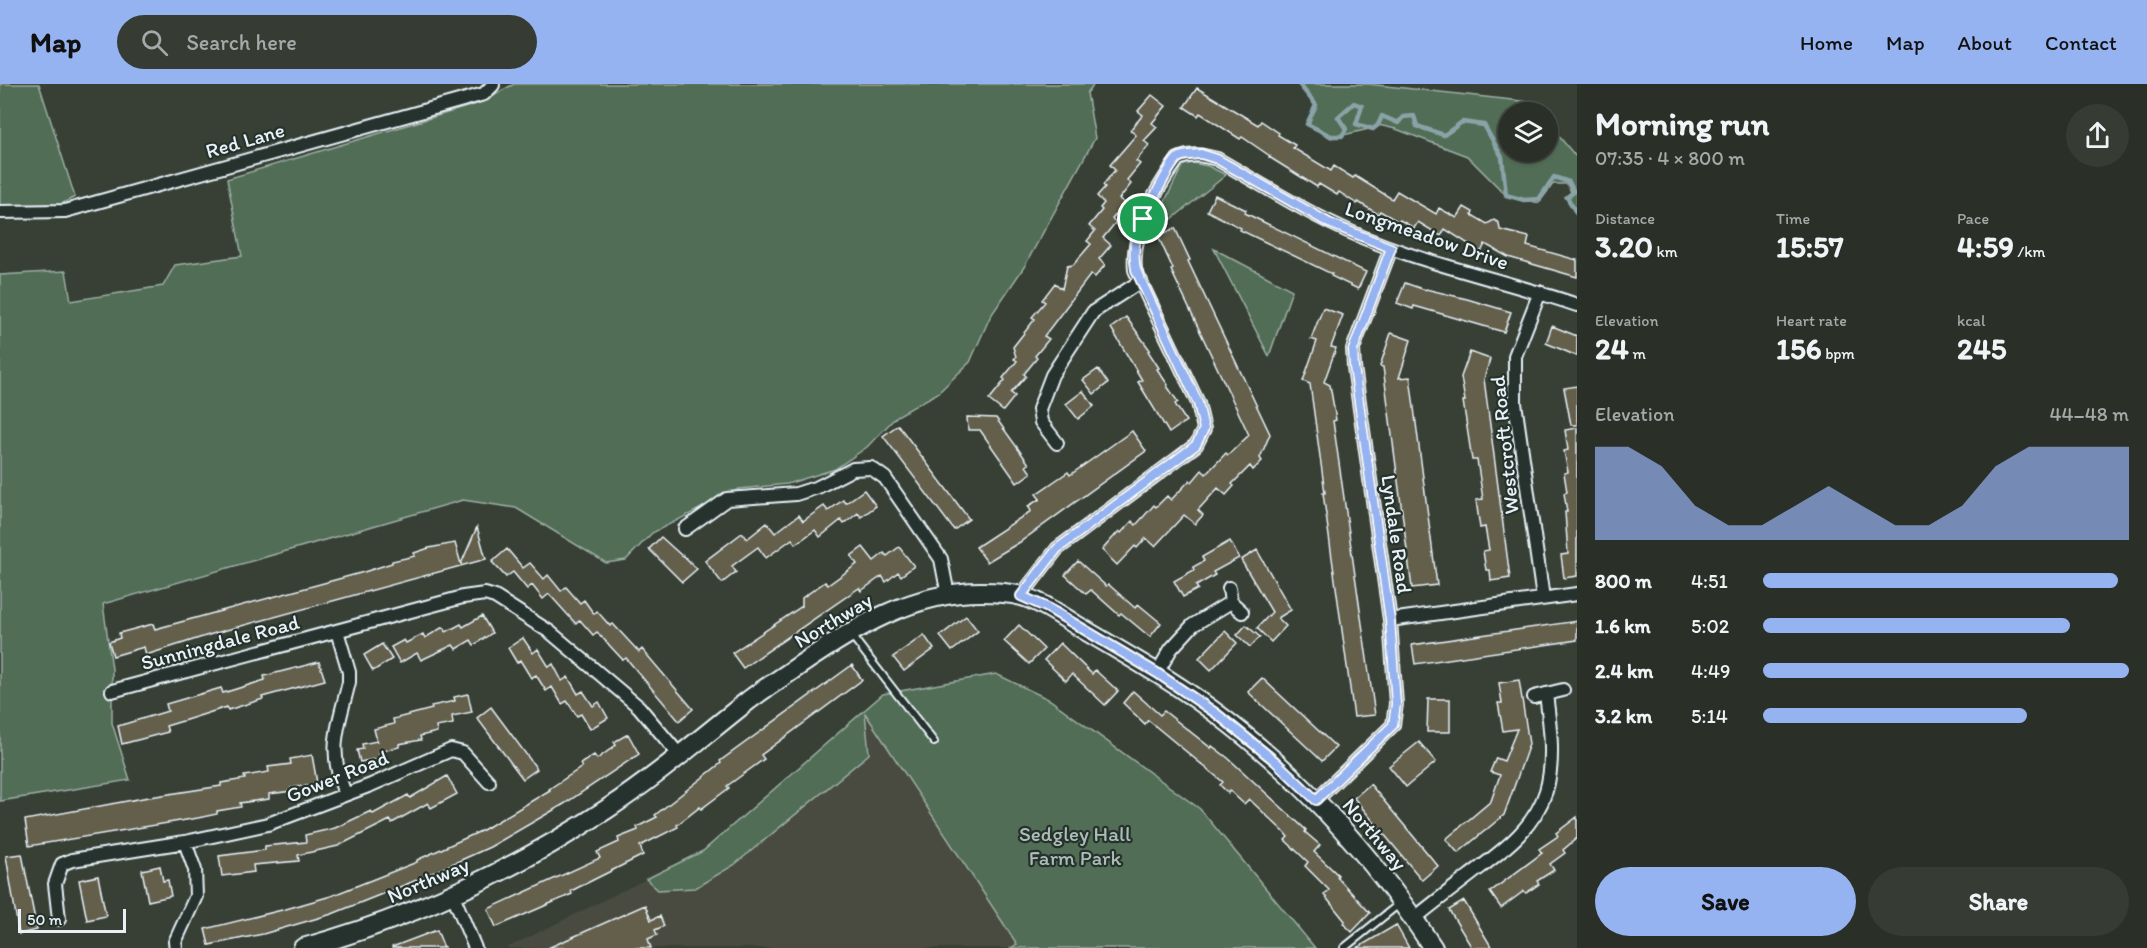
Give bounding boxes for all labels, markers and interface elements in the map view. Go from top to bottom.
search box [117,15,537,69]
text: Map [30,25,81,59]
icon: search [138,26,171,59]
text: Search here [186,29,297,56]
text: Home [1800,30,1853,55]
text: Map [1886,30,1925,55]
text: About [1958,30,2012,55]
text: Contact [2045,30,2117,55]
map controls [1498,102,1558,162]
button: layers [1498,102,1558,162]
text: Morning run [1595,104,1770,143]
button: share [2066,104,2129,167]
street label: Red Lane [203,117,287,163]
text: 07:35 · 4 × 800 m [1595,146,1745,170]
pin [1117,193,1168,244]
street label: Longmeadow Drive [1342,195,1512,275]
icon: arrive [1126,202,1159,235]
text: Distance [1595,209,1655,228]
text: Time [1776,209,1810,228]
text: Pace [1957,209,1989,228]
text: 3.20 [1595,228,1653,265]
text: 15:57 [1776,228,1844,265]
text: 4:59 [1957,228,2014,265]
text: km [1653,242,1678,261]
text: /km [2014,242,2045,261]
text: Elevation [1595,311,1659,330]
text: Heart rate [1776,311,1847,330]
text: kcal [1957,311,1985,330]
text: 24 [1595,330,1629,367]
text: 156 [1776,330,1822,367]
text: 245 [1957,330,2007,367]
text: m [1629,344,1646,363]
text: bpm [1822,344,1855,363]
street label: Westcroft Road [1484,374,1524,516]
text: Elevation [1595,402,1674,426]
text: 44–48 m [2050,402,2129,426]
street label: Lyndale Road [1376,473,1418,595]
text: 800 m [1595,569,1652,593]
text: 4:51 [1691,569,1728,593]
street label: Northway [789,587,877,653]
street label: Sunningdale Road [138,609,302,675]
text: 1.6 km [1595,614,1651,638]
text: 5:02 [1691,614,1729,638]
text: 2.4 km [1595,659,1653,683]
text: 4:49 [1691,659,1730,683]
text: 3.2 km [1595,704,1652,728]
text: 5:14 [1691,704,1728,728]
street label: Gower Road [282,744,392,808]
street label: Northway [1338,793,1413,875]
park label: Sedgley Hall Farm Park [1019,821,1131,870]
street label: Northway [383,851,473,908]
button: Save [1595,867,1856,936]
button: Share [1868,867,2129,936]
scale bar [18,906,126,934]
text: 50 m [27,910,62,929]

